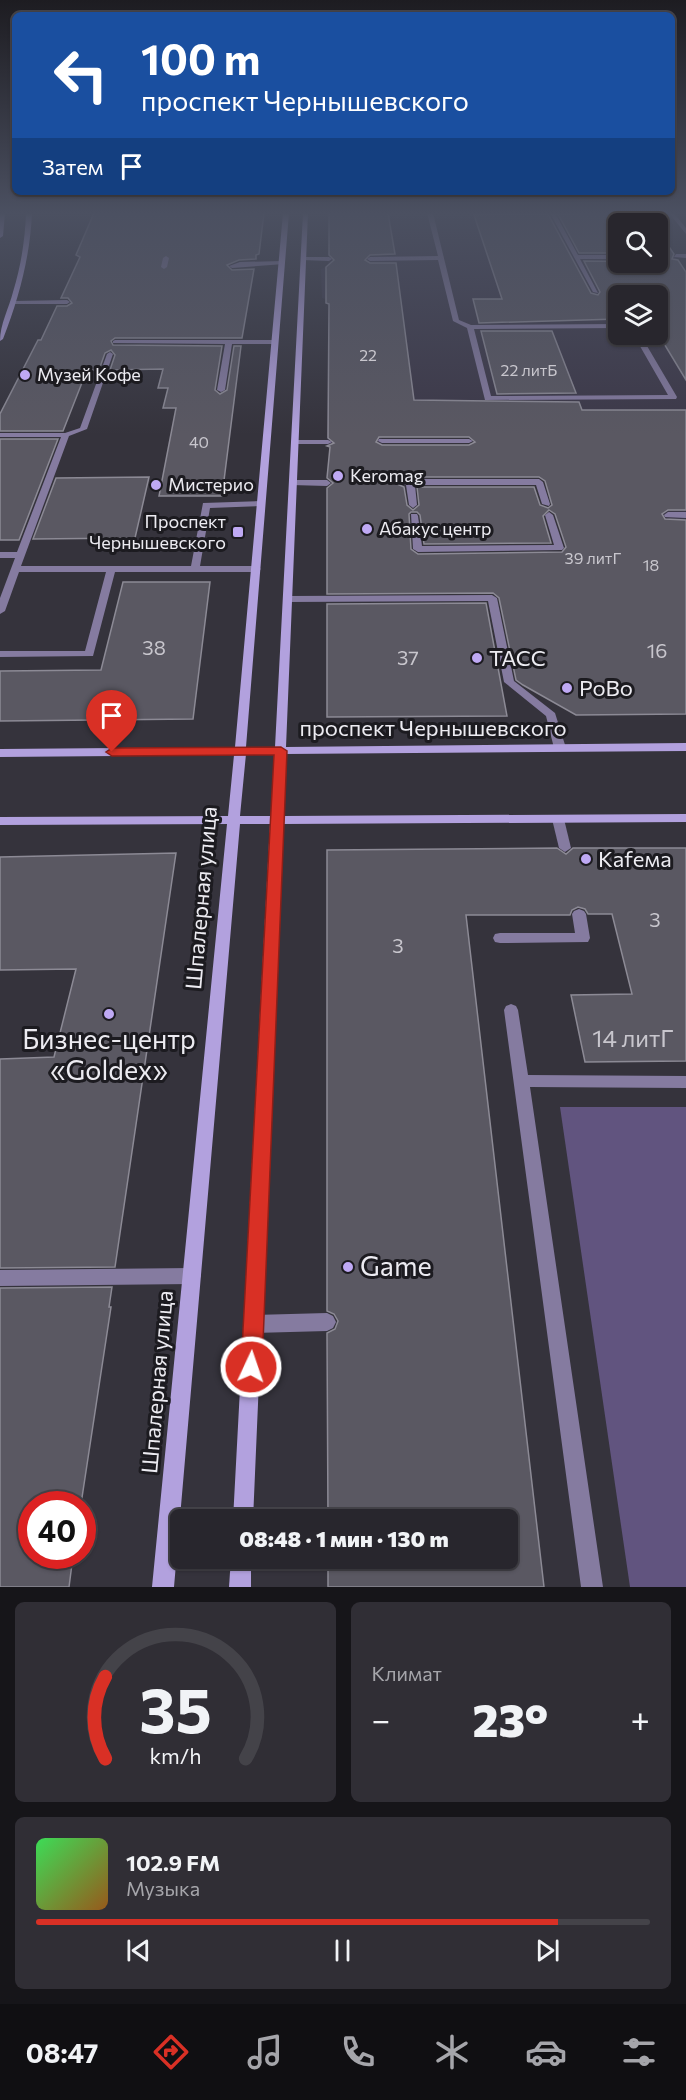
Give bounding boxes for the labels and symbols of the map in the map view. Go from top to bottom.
house number: 22 [359,345,377,364]
house number: 22 литБ [501,360,557,379]
place label: Музей Кофе [37,363,141,385]
marker: Музей Кофе [18,368,32,382]
house number: 40 [189,432,209,451]
place label: Keromag [350,464,424,486]
marker: Keromag [331,469,345,483]
place label: Мистерио [168,473,254,495]
marker: Мистерио [149,478,163,492]
place label: Проспект Чернышевского [89,510,227,553]
place label: Абакус центр [379,517,491,539]
marker: Абакус центр [360,522,374,536]
marker: Проспект Чернышевского [231,525,245,539]
house number: 39 литГ [565,548,621,567]
house number: 18 [643,555,659,574]
house number: 38 [142,635,166,659]
house number: 16 [647,638,667,662]
place label: ТАСС [489,644,546,671]
house number: 37 [397,645,419,669]
marker: ТАСС [470,651,484,665]
place label: PoBo [579,674,633,701]
marker: PoBo [560,681,574,695]
pin [86,690,137,752]
street label: проспект Чернышевского [299,714,567,741]
street label: Шпалерная улица [179,805,222,991]
place label: Каfема [598,845,672,872]
marker: Каfема [579,852,593,866]
house number: 3 [649,907,661,931]
house number: 3 [392,933,404,957]
marker: Бизнес-центр «Goldex» [102,1007,116,1021]
place label: Бизнес-центр «Goldex» [22,1022,196,1086]
house number: 14 литГ [592,1023,674,1052]
place label: Game [360,1249,432,1282]
marker: Game [341,1260,355,1274]
street label: Шпалерная улица [135,1289,178,1475]
position arrow [219,1335,283,1399]
speed limit sign: 40 [18,1491,96,1569]

